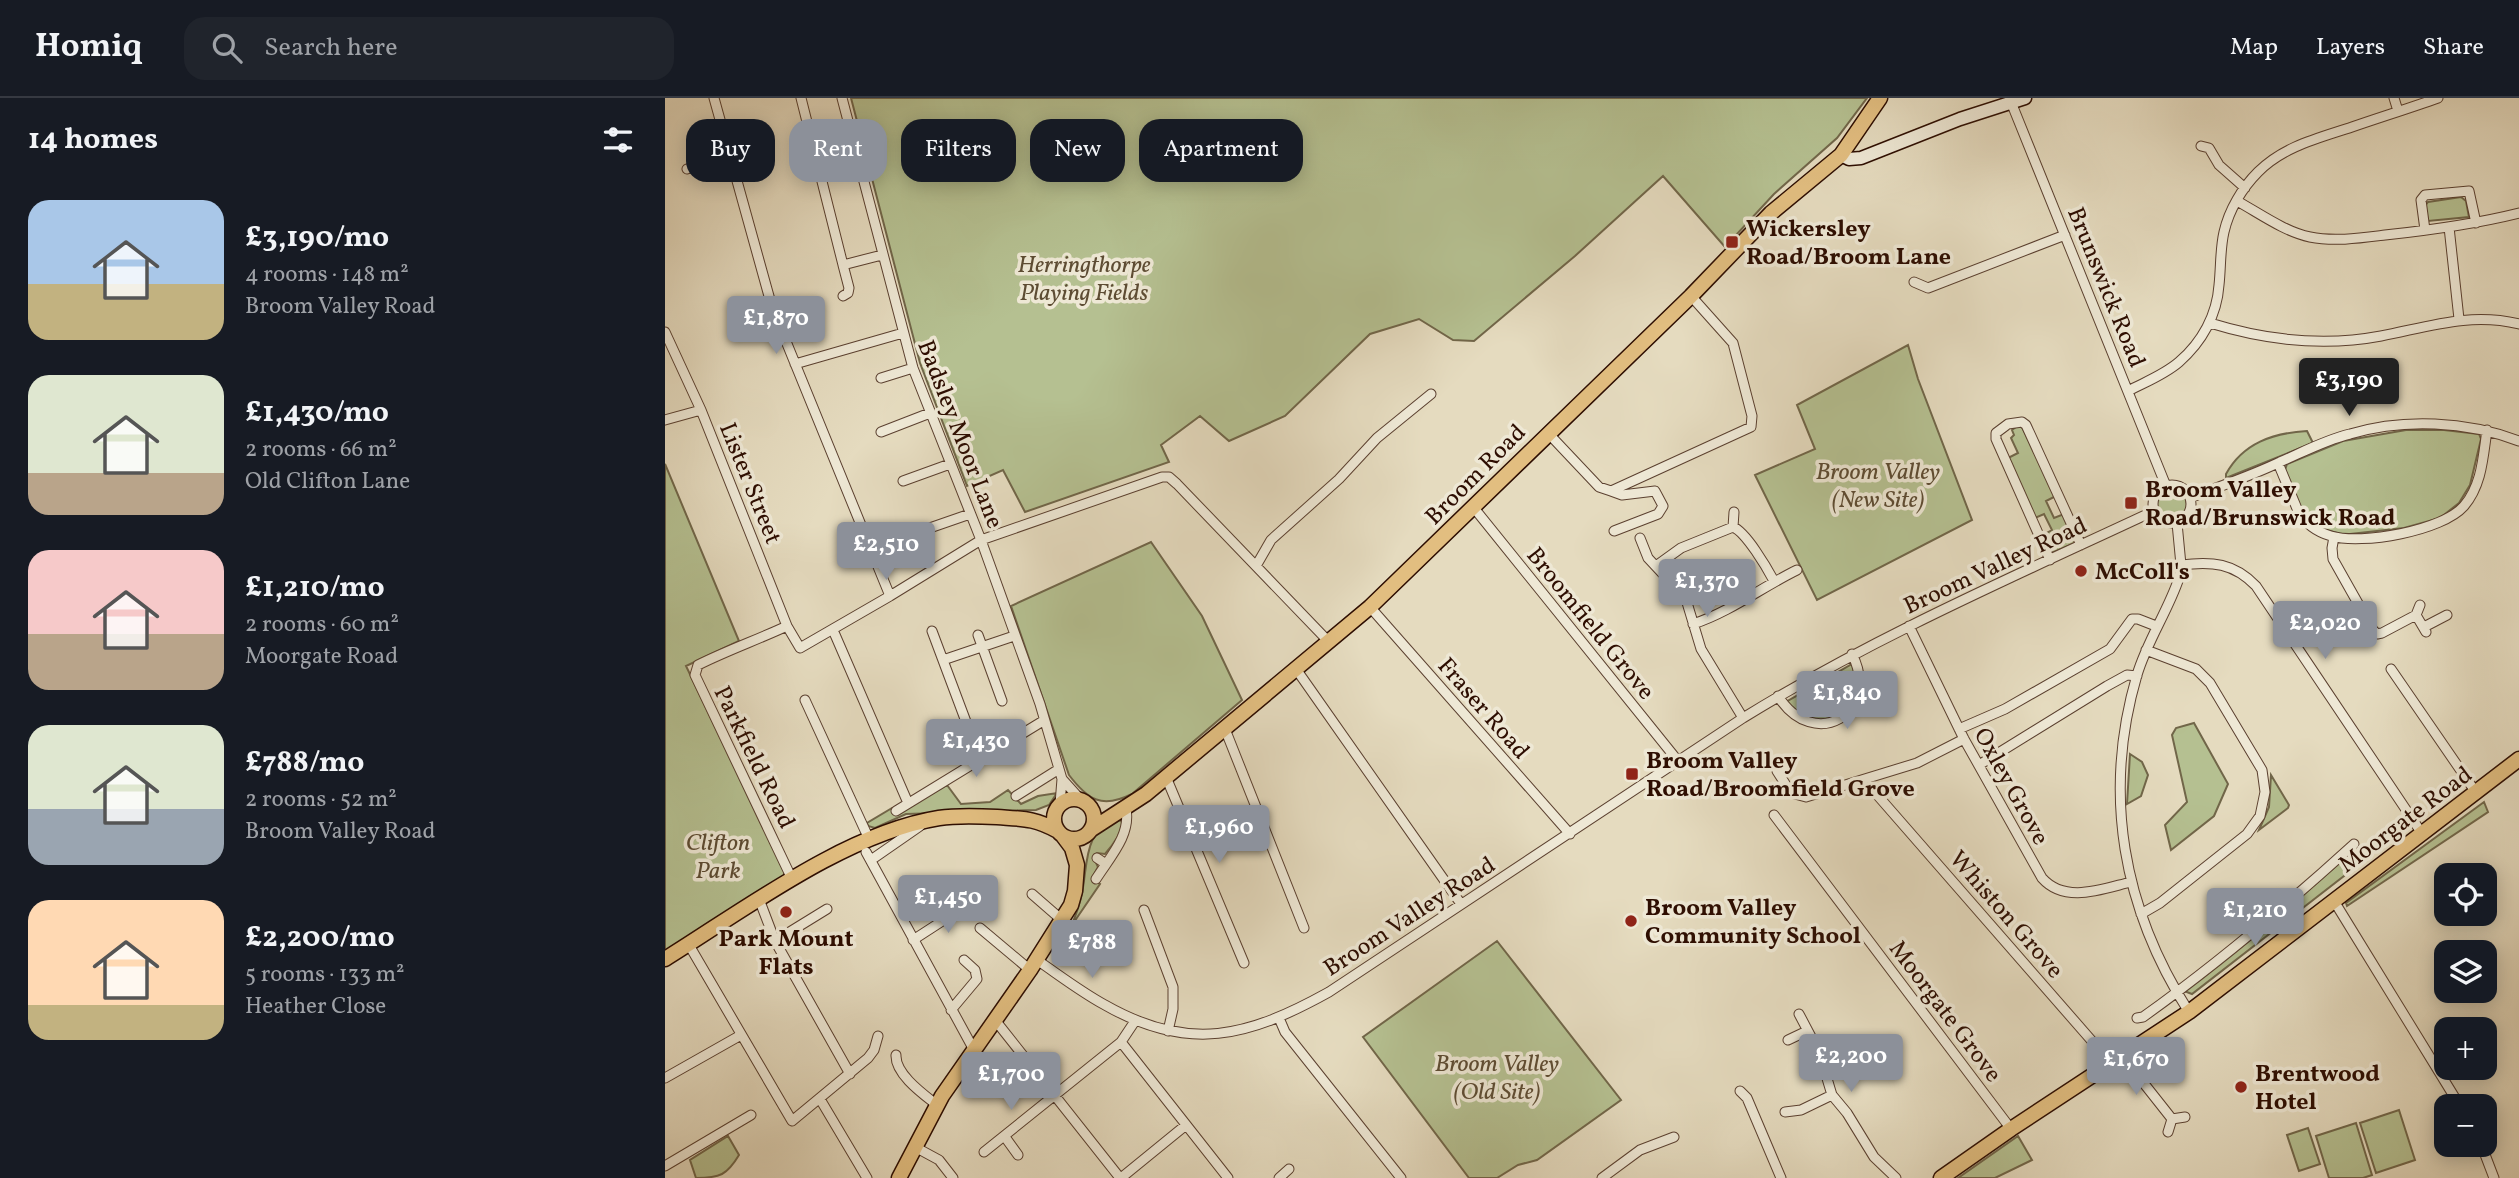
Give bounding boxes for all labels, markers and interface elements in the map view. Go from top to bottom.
search box [184,17,674,80]
text: Homiq [35,25,142,71]
icon: search [208,29,246,67]
text: Search here [264,30,397,66]
text: Map [2230,31,2278,65]
text: Layers [2316,31,2385,65]
text: Share [2423,31,2484,65]
text: 14 homes [28,119,158,161]
chip: Buy [686,119,775,182]
chip: Rent [789,119,887,182]
chip: Filters [901,119,1016,182]
chip: New [1030,119,1125,182]
chip: Apartment [1139,119,1303,182]
icon: filters [599,121,637,159]
street label: Brunswick Road [2057,202,2153,373]
place label: Wickersley Road/Broom Lane [1746,213,1951,275]
text: £3,190/mo [245,217,389,259]
icon: home [84,228,168,312]
marker: Wickersley Road/Broom Lane [1724,234,1740,250]
park label: Herringthorpe Playing Fields [1018,249,1151,311]
text: 4 rooms · 148 m² [245,259,409,291]
text: Broom Valley Road [245,291,436,323]
pin: £1,870 [719,296,833,356]
text: £1,870 [743,303,809,335]
street label: Badsley Moor Lane [908,336,1011,534]
pin: £3,190 [2292,358,2406,418]
text: £3,190 [2315,365,2383,397]
text: £1,430/mo [245,392,389,434]
icon: home [84,403,168,487]
street label: Broom Road [1418,417,1535,534]
street label: Lister Street [709,418,789,550]
text: 2 rooms · 66 m² [245,434,397,466]
park label: Broom Valley (New Site) [1816,456,1940,518]
text: Old Clifton Lane [245,466,410,498]
place label: Broom Valley Road/Brunswick Road [2145,474,2396,536]
marker: Broom Valley Road/Brunswick Road [2123,495,2139,511]
street label: Broom Valley Road [1899,509,2093,624]
pin: £2,510 [829,522,943,582]
text: £2,510 [853,529,919,561]
street label: Broomfield Grove [1517,541,1662,708]
place label: McColl's [2095,556,2190,590]
pin: £1,370 [1650,560,1764,619]
marker: McColl's [2073,563,2089,579]
text: £1,370 [1675,566,1739,598]
text: £1,210/mo [245,567,385,609]
icon: home [84,578,168,662]
pin: £2,020 [2268,602,2382,661]
text: £2,020 [2289,608,2361,640]
text: 2 rooms · 60 m² [245,609,399,641]
text: Moorgate Road [245,641,398,673]
street label: Fraser Road [1429,651,1536,768]
pin: £1,840 [1790,672,1904,731]
text: £1,840 [1813,678,1881,710]
street label: Parkfield Road [704,681,802,835]
pin: £1,430 [919,720,1033,779]
street label: Oxley Grove [1964,722,2056,852]
text: £1,430 [942,726,1010,758]
text: £788/mo [245,742,364,784]
place label: Broom Valley Road/Broomfield Grove [1646,745,1915,807]
icon: home [84,753,168,837]
street label: Moorgate Road [2332,759,2480,882]
marker: Broom Valley Road/Broomfield Grove [1624,766,1640,782]
text: 2 rooms · 52 m² [245,784,397,816]
pin: £1,960 [1162,806,1276,865]
text: £1,960 [1184,812,1254,844]
text: Broom Valley Road [245,816,436,848]
park label: Clifton Park [686,827,750,889]
street label: Whiston Grove [1940,844,2071,987]
street label: Broom Valley Road [1317,849,1503,986]
map controls [2434,863,2497,1157]
button: locate [2434,863,2497,926]
pin: £1,450 [891,876,1005,935]
text: £1,450 [914,882,982,914]
pin: £1,210 [2198,888,2312,948]
place label: Broom Valley Community School [1645,892,1861,954]
text: £1,210 [2223,895,2287,927]
marker: Park Mount Flats [778,904,794,920]
marker: Broom Valley Community School [1623,913,1639,929]
text: £2,200/mo [245,917,395,959]
pin: £788 [1051,920,1133,980]
place label: Park Mount Flats [719,923,853,985]
text: £788 [1067,927,1117,959]
icon: home [84,928,168,1012]
street label: Moorgate Grove [1880,934,2009,1090]
button: layers [2434,940,2497,1003]
text: 5 rooms · 133 m² [245,959,405,991]
text: Heather Close [245,991,386,1023]
button: + [2434,1017,2497,1080]
pin: £2,200 [1794,1034,1908,1094]
pin: £1,670 [2079,1038,2193,1097]
text: £2,200 [1815,1041,1887,1073]
text: £1,670 [2103,1044,2169,1076]
park label: Broom Valley (Old Site) [1435,1048,1559,1110]
pin: £1,700 [954,1052,1068,1112]
place label: Brentwood Hotel [2255,1058,2380,1120]
text: £1,700 [977,1059,1045,1091]
marker: Brentwood Hotel [2233,1079,2249,1095]
button: − [2434,1094,2497,1157]

